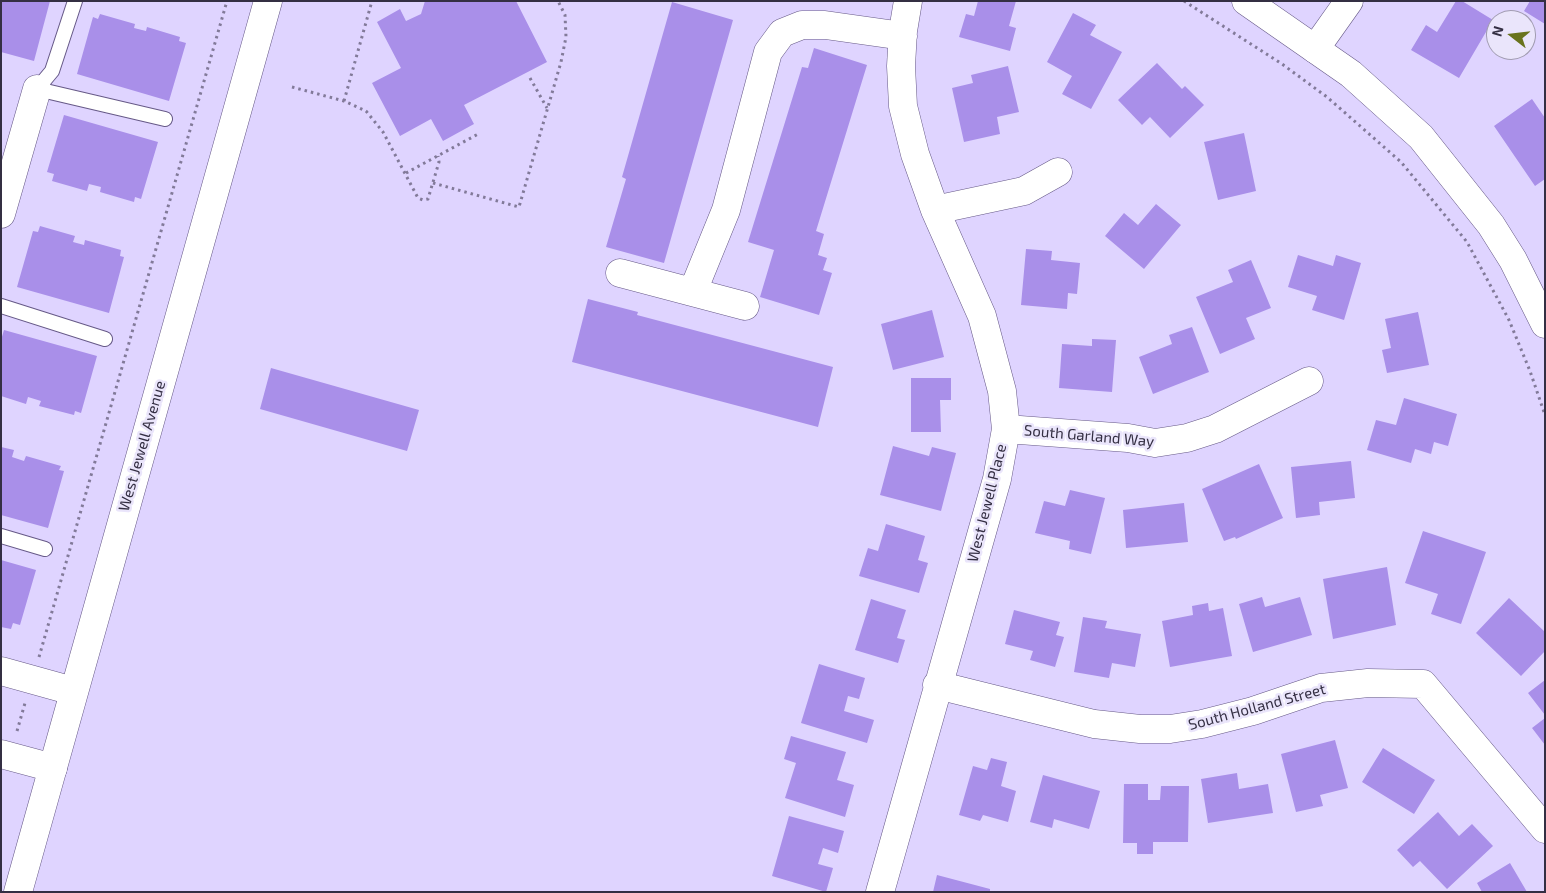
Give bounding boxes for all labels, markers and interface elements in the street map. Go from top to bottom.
north arrow [1486,10,1536,60]
text: N [1487,24,1507,38]
street label: West Jewell Avenue [115,379,169,513]
street label: South Garland Way [1023,421,1155,451]
street label: West Jewell Place [964,442,1010,564]
street label: South Holland Street [1186,680,1328,734]

